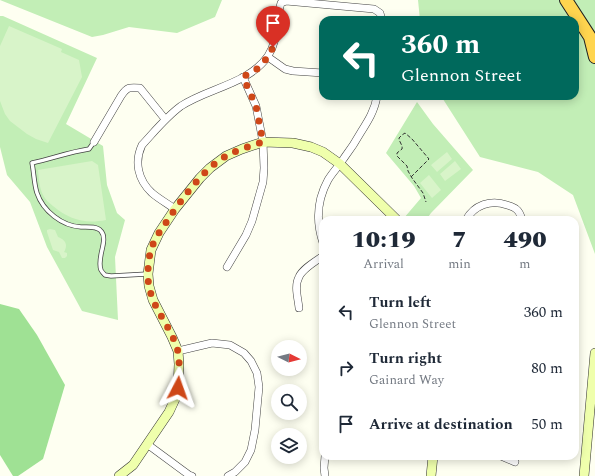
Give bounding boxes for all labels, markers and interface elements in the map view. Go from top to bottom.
pin [256,6,290,47]
icon: arrive [262,12,284,34]
text: 360 m [401,23,480,66]
icon: left [335,32,387,84]
text: Glennon Street [401,62,522,89]
text: 10:19 [351,222,416,258]
text: 7 [452,222,467,258]
text: 490 [503,222,547,258]
text: Arrival [363,254,404,274]
text: min [448,254,471,274]
text: m [519,254,531,274]
text: Turn left [369,291,431,314]
icon: left [335,301,357,323]
text: 360 m [524,301,563,324]
text: Glennon Street [369,314,456,334]
north arrow [271,340,307,376]
map controls [271,340,307,464]
text: Turn right [369,347,442,370]
icon: right [335,357,357,379]
text: 80 m [531,357,563,380]
position arrow [157,367,199,409]
text: Gainard Way [369,370,444,390]
button: search [271,384,307,420]
icon: arrive [335,413,357,435]
text: Arrive at destination [369,413,513,436]
text: 50 m [531,413,563,436]
button: layers [271,428,307,464]

